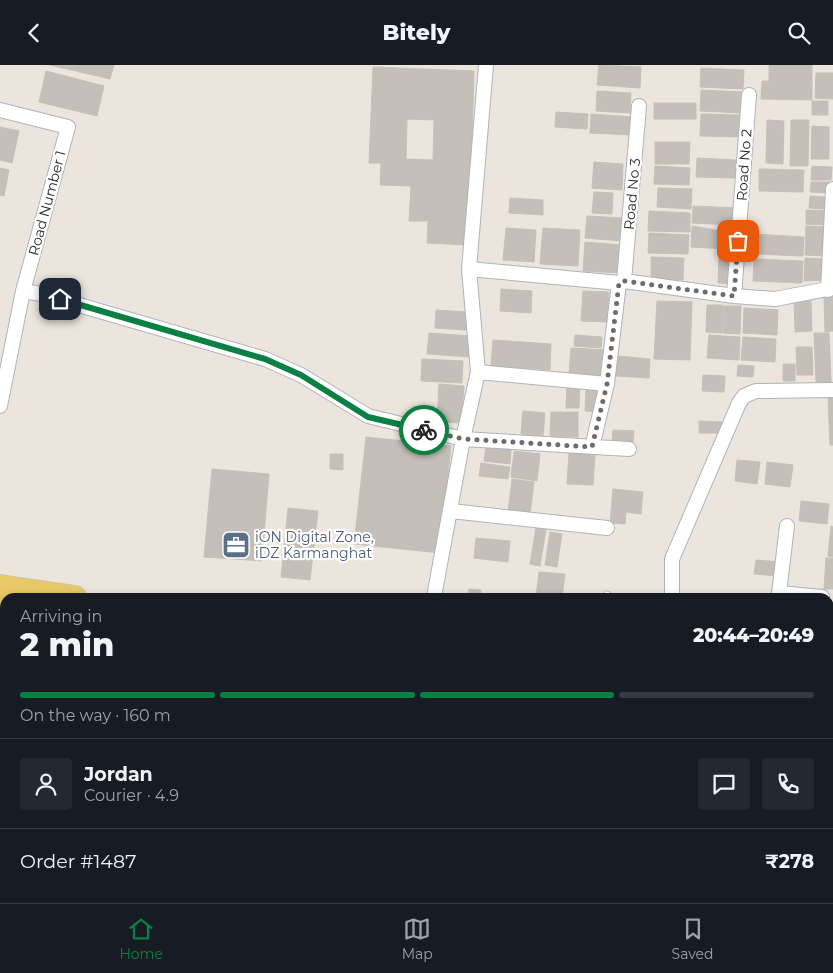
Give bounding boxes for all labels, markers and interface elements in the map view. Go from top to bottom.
icon: back [20,19,48,47]
text: Bitely [383,19,450,46]
icon: search [785,19,813,47]
street label: Road No 2 [733,128,755,202]
street label: Road Number 1 [24,148,70,258]
street label: Road No 3 [620,157,644,231]
pin [717,220,759,262]
icon: bag [724,227,752,255]
pin [39,278,81,320]
icon: home [46,285,74,313]
courier [399,405,449,455]
icon: bike [410,416,438,444]
place label: iON Digital Zone, iDZ Karmanghat [255,528,374,562]
office icon: iON Digital Zone, iDZ Karmanghat [221,530,251,560]
text: Arriving in [20,607,102,626]
text: 20:44–20:49 [693,624,814,647]
text: 2 min [20,625,114,664]
text: On the way · 160 m [20,706,171,725]
button: person [20,758,72,810]
button: chat [698,758,750,810]
button: phone [762,758,814,810]
text: Jordan [84,763,153,786]
text: Courier · 4.9 [84,786,179,805]
text: Order #1487 [20,850,136,873]
text: ₹278 [765,850,814,873]
tab: Home [119,915,163,963]
tab: Map [402,915,433,963]
tab: Saved [672,915,714,963]

